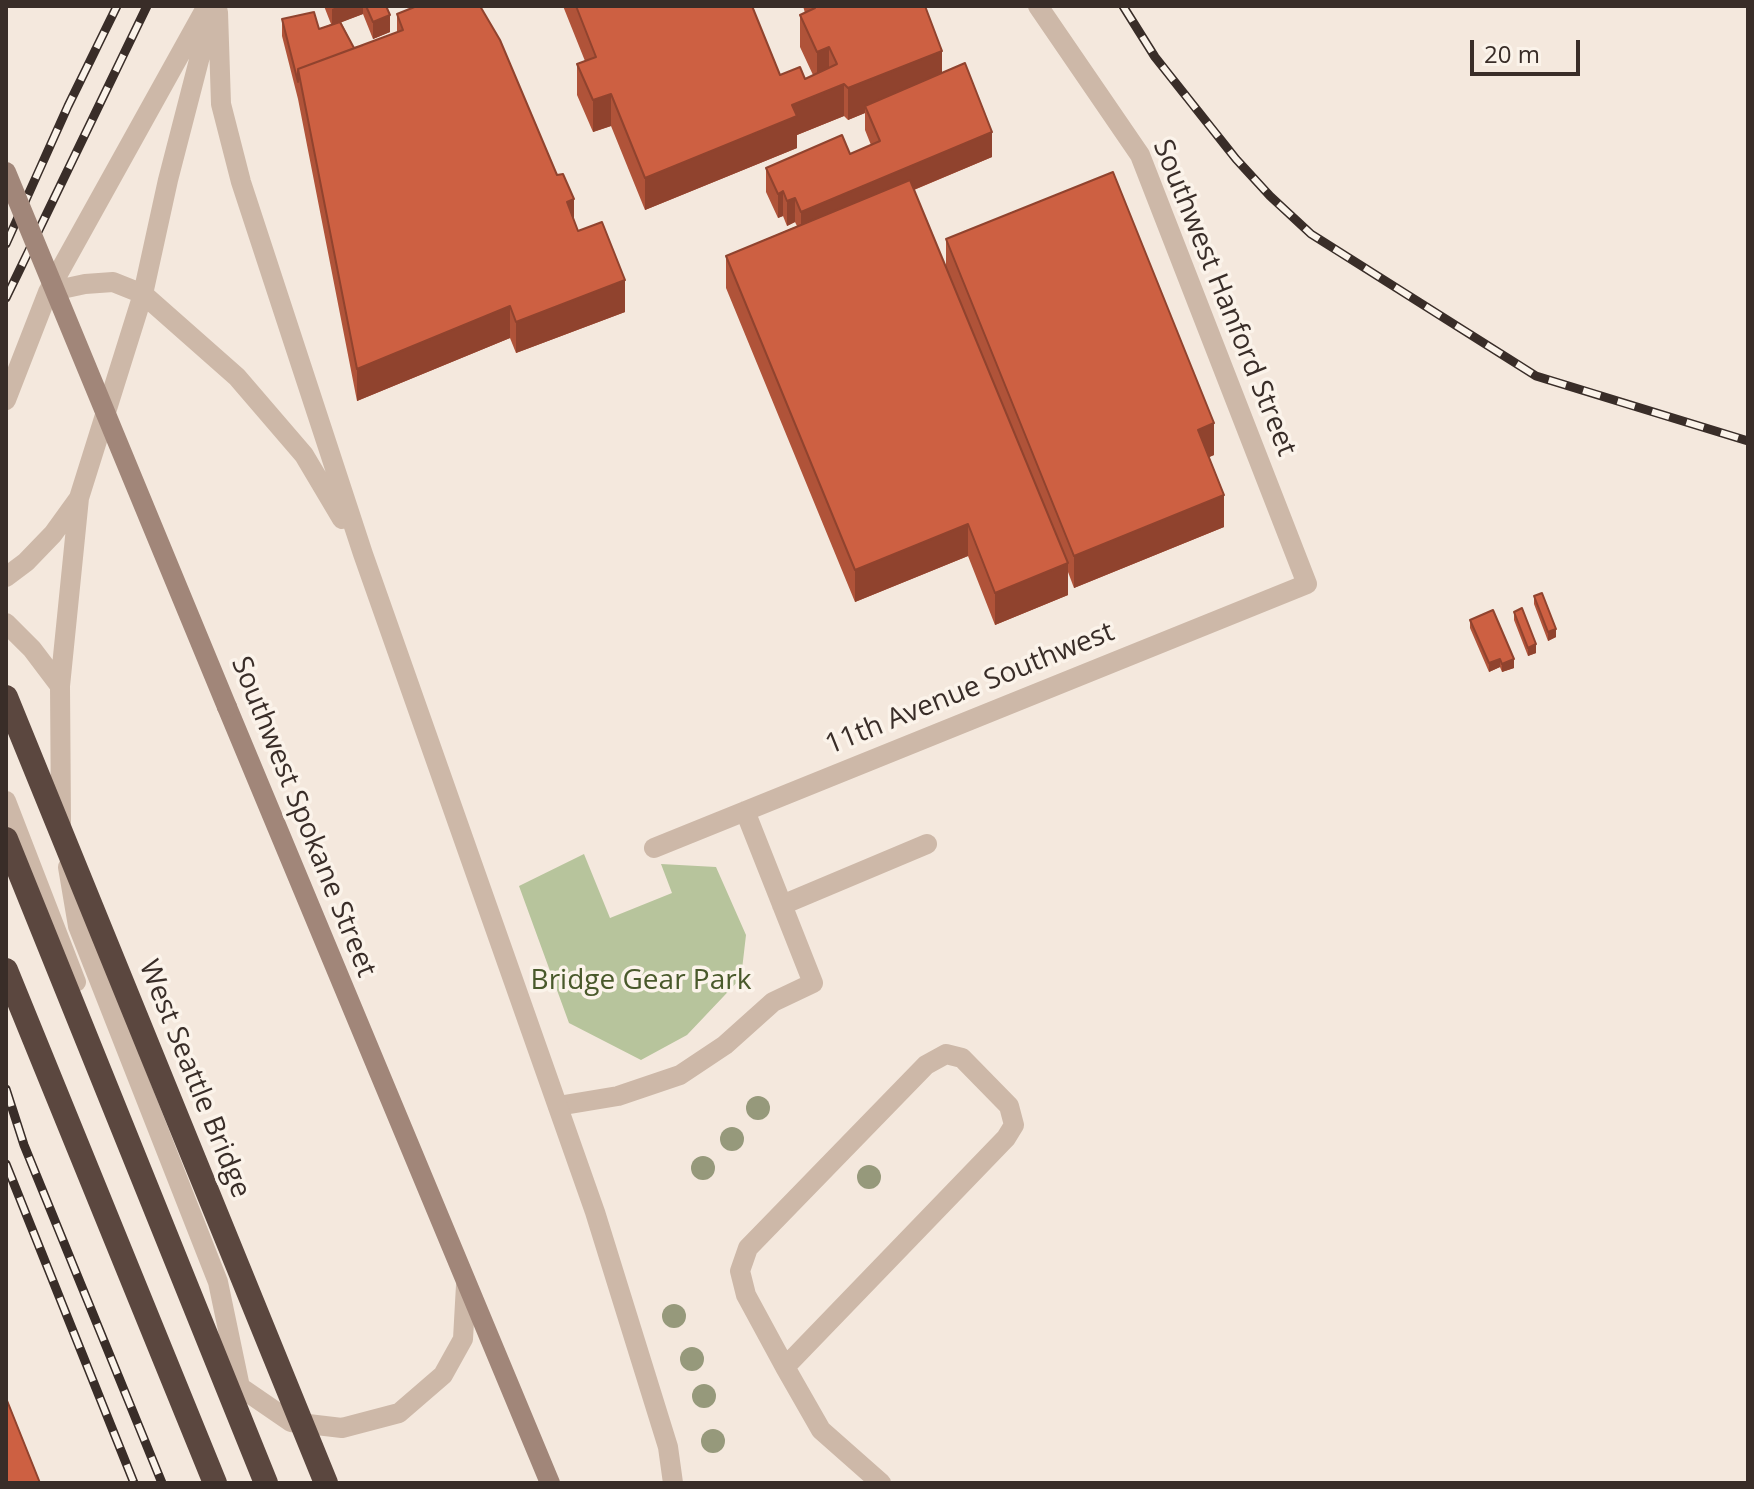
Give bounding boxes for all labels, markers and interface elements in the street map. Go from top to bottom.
scale bar [1474,24,1584,74]
text: 20 m [1484,37,1540,70]
street label: Southwest Hanford Street [1145,135,1303,461]
street label: 11th Avenue Southwest [821,616,1119,762]
street label: Southwest Spokane Street [223,652,383,982]
street label: West Seattle Bridge [131,955,257,1203]
park label: Bridge Gear Park [531,964,751,998]

